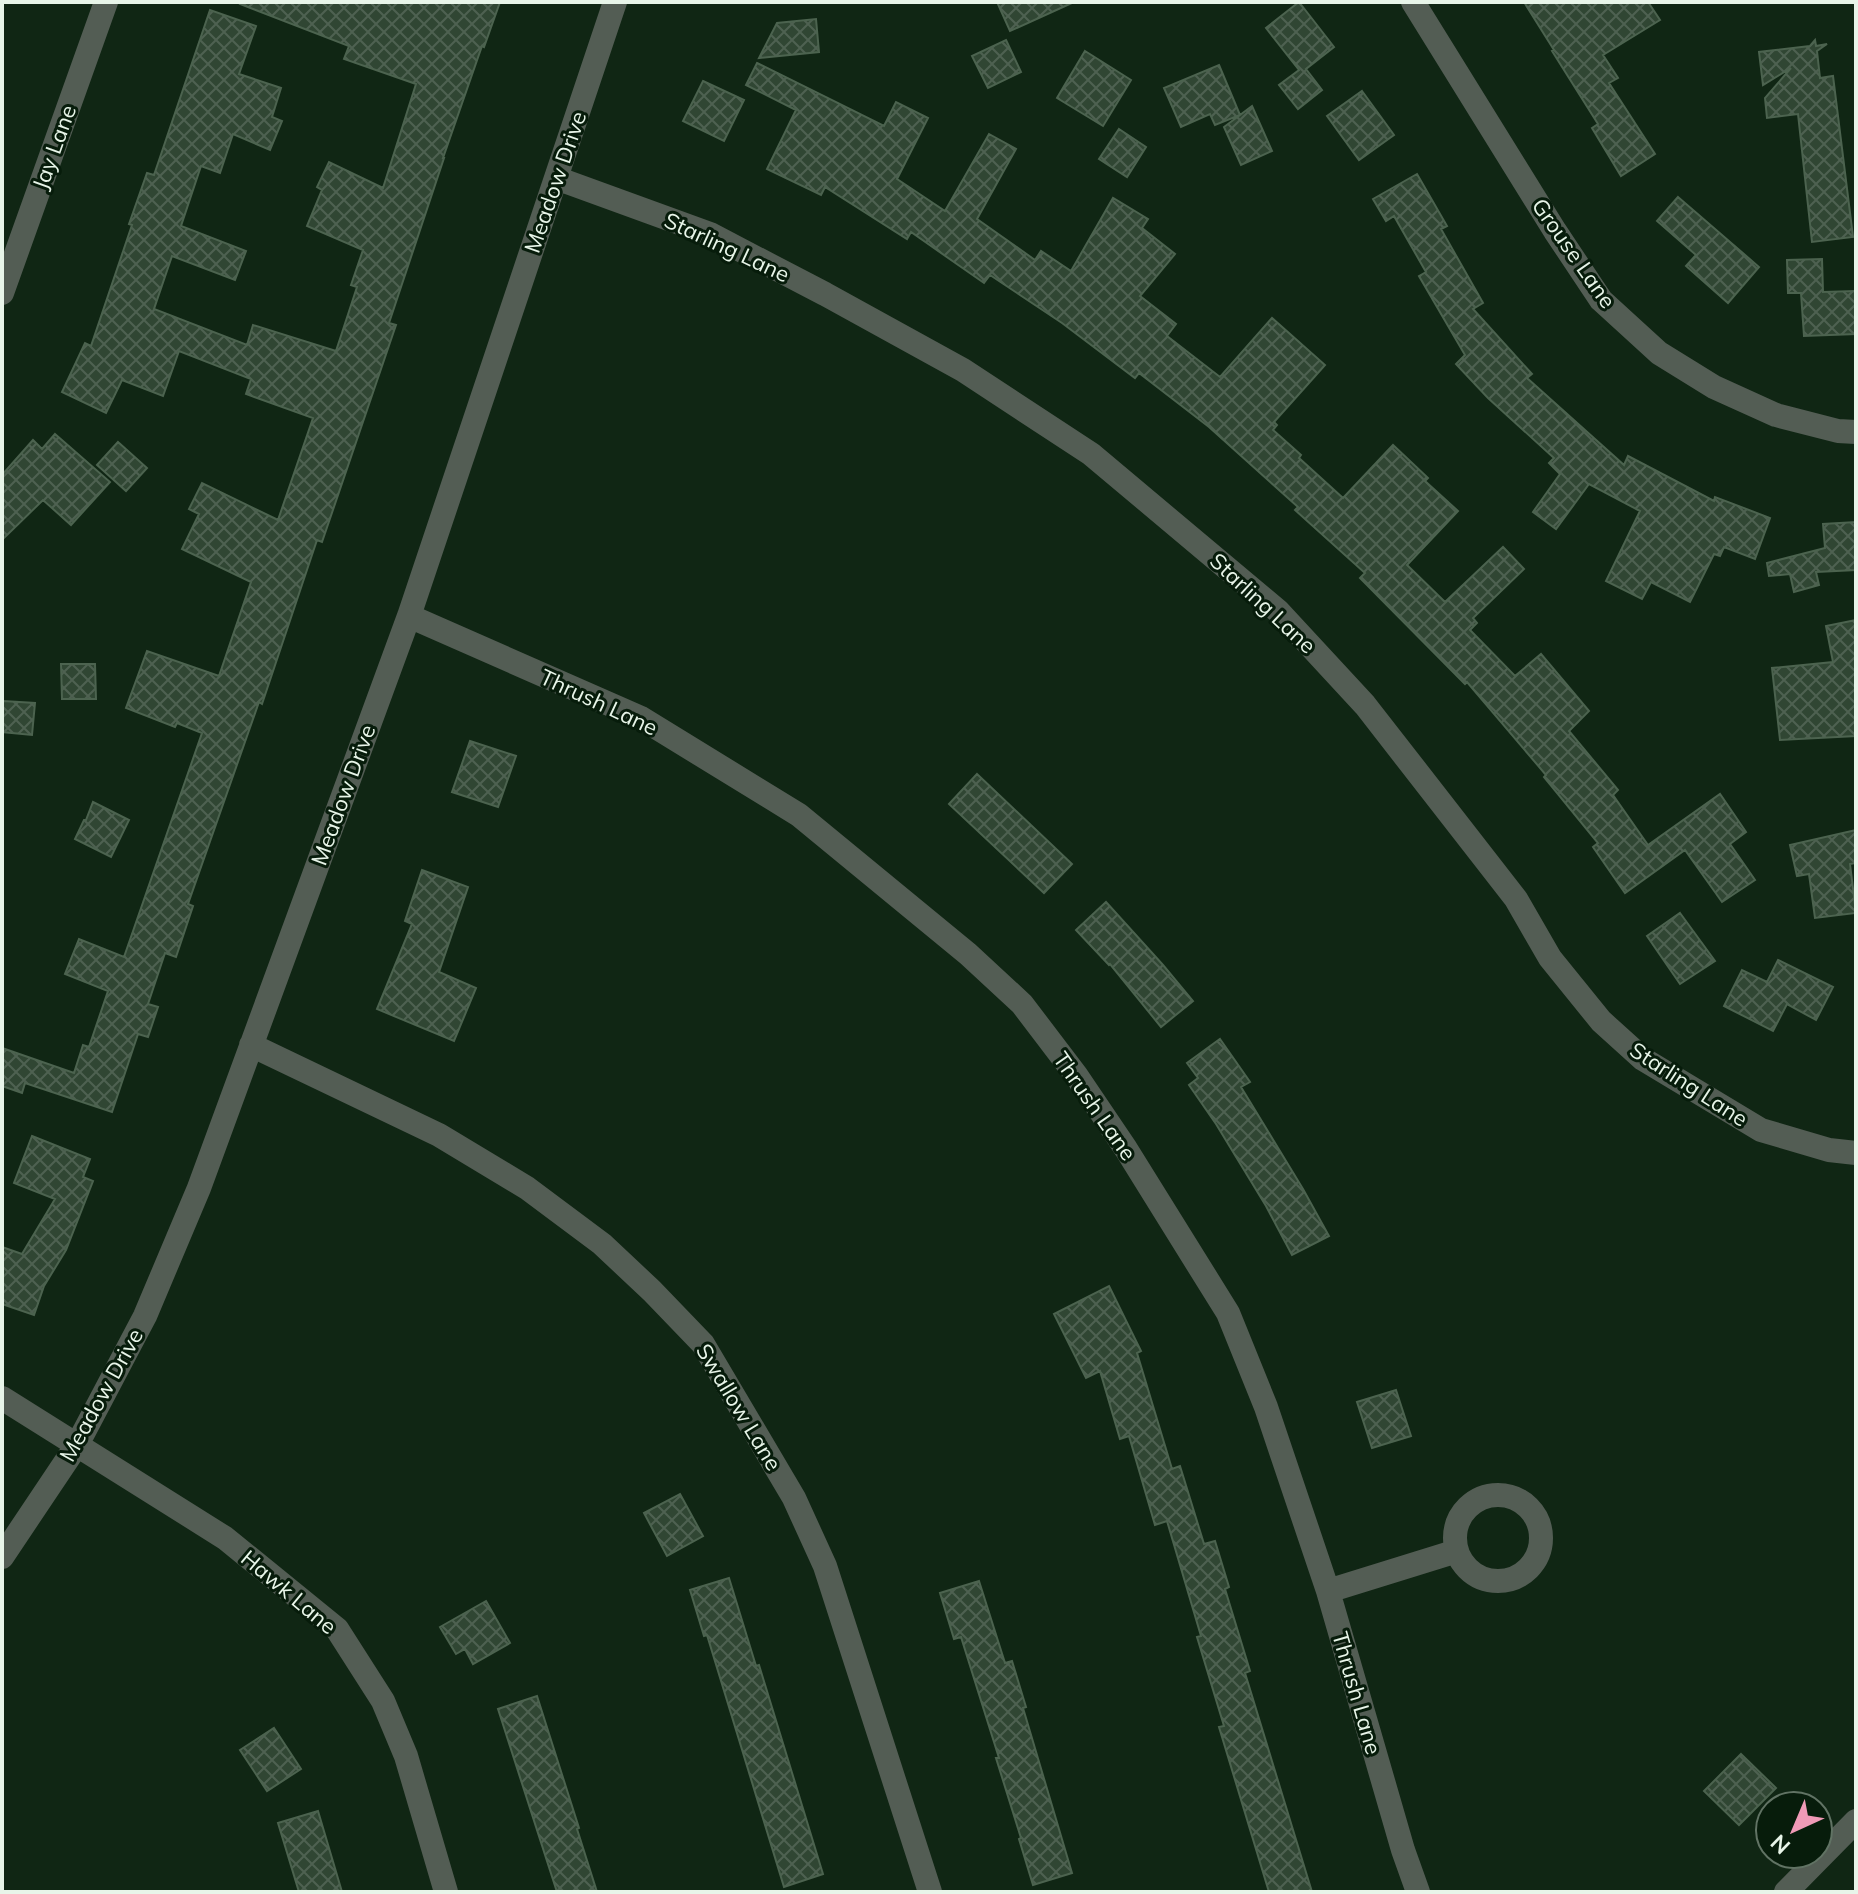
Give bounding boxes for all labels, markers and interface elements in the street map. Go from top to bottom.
street label: Jay Lane [26,101,82,193]
street label: Meadow Drive [518,108,592,256]
street label: Grouse Lane [1526,193,1622,313]
street label: Starling Lane [660,206,794,288]
street label: Starling Lane [1204,547,1322,659]
street label: Thrush Lane [536,663,662,741]
street label: Meadow Drive [305,721,381,869]
street label: Starling Lane [1625,1035,1753,1133]
street label: Thrush Lane [1047,1046,1143,1166]
street label: Meadow Drive [53,1324,149,1466]
street label: Swallow Lane [690,1338,788,1476]
street label: Hawk Lane [235,1544,343,1640]
street label: Thrush Lane [1326,1628,1388,1758]
north arrow [1754,1790,1834,1870]
text: N [1764,1829,1796,1860]

